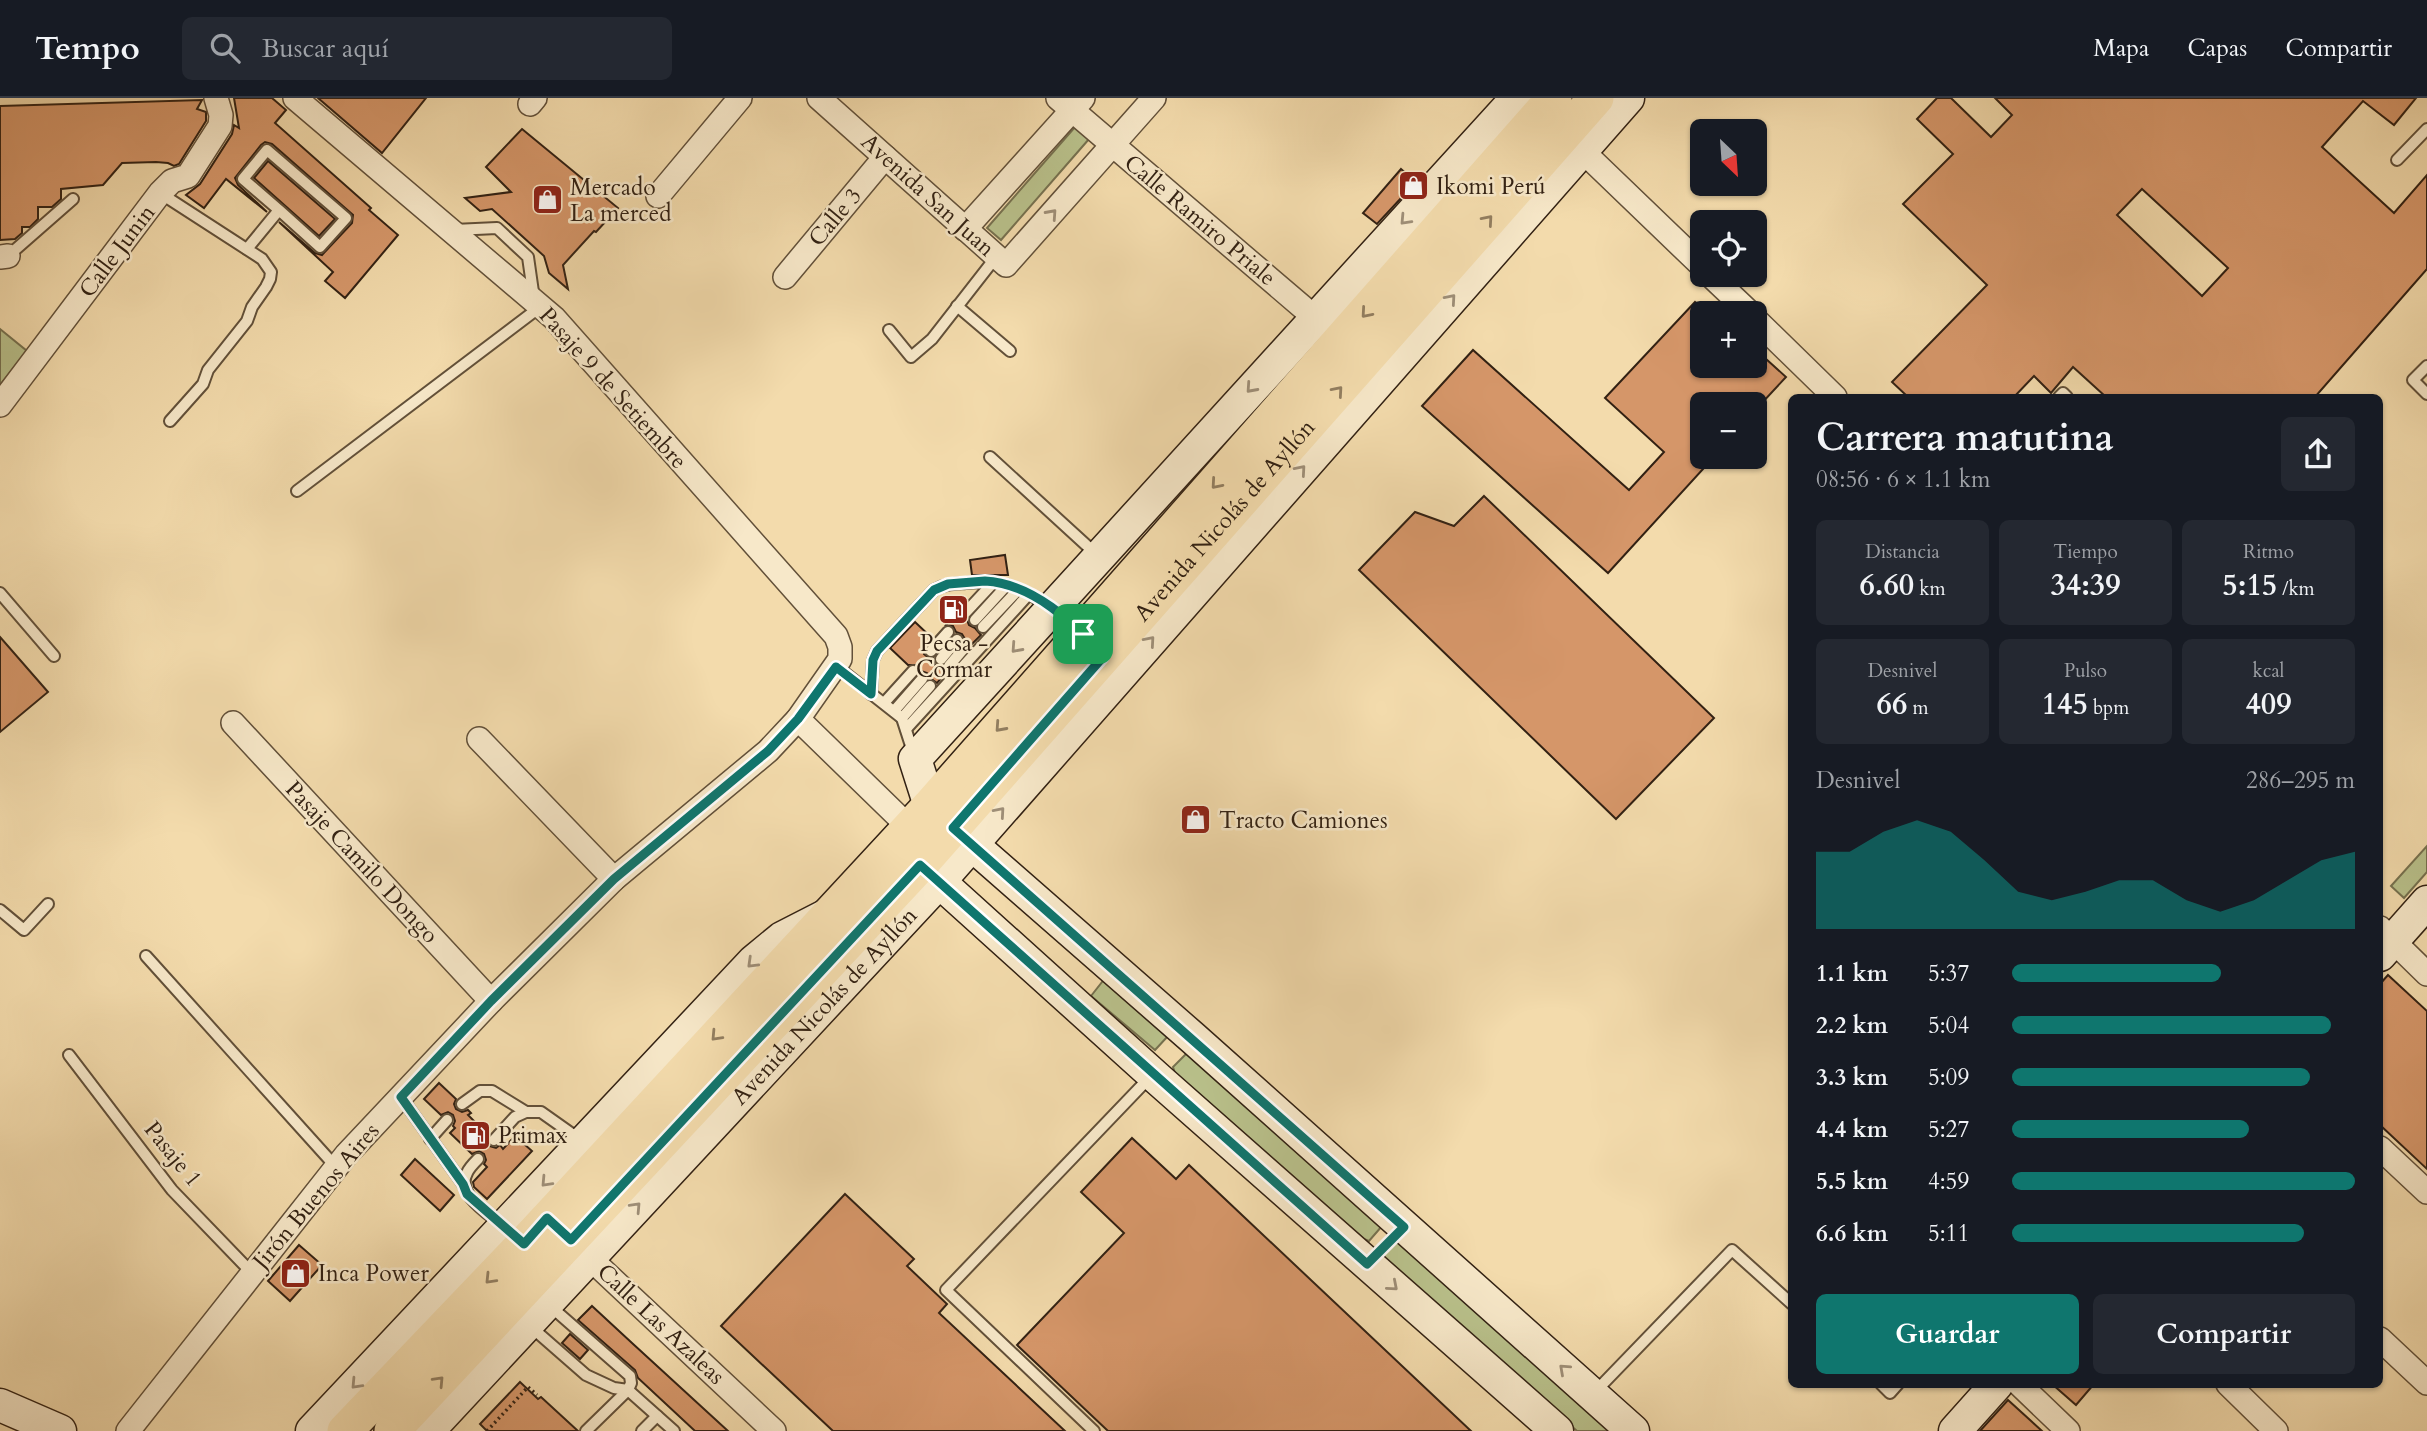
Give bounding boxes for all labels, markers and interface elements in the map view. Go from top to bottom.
search box [182,17,672,80]
text: Tempo [35,26,140,71]
icon: search [206,29,244,67]
text: Buscar aquí [262,31,389,66]
text: Mapa [2093,32,2149,65]
text: Capas [2187,32,2247,65]
text: Compartir [2285,32,2392,65]
north arrow [1690,119,1768,196]
map controls [1690,119,1767,469]
street label: Avenida San Juan [854,126,1002,264]
street label: Calle Ramiro Priale [1118,147,1282,293]
shop icon: Ikomi Perú [1396,169,1430,203]
place label: Ikomi Perú [1436,171,1546,202]
place label: Mercado La merced [570,172,672,229]
street label: Calle 3 [801,181,869,253]
shop icon: Mercado La merced [530,183,564,217]
street label: Calle Junin [72,198,162,304]
one-way arrow [1043,209,1056,222]
button: locate [1690,210,1767,287]
one-way arrow [1400,212,1413,225]
one-way arrow [1480,215,1492,228]
one-way arrow [1443,294,1455,307]
street label: Pasaje 9 de Setiembre [532,300,694,476]
button: + [1690,301,1767,378]
one-way arrow [1362,305,1374,318]
one-way arrow [1247,380,1259,393]
one-way arrow [1330,386,1342,399]
button: − [1690,392,1767,469]
street label: Avenida Nicolás de Ayllón [1127,412,1322,628]
text: Carrera matutina [1816,412,2114,464]
button: share [2281,417,2355,491]
text: 08:56 · 6 × 1.1 km [1816,464,1990,495]
one-way arrow [1293,465,1305,478]
one-way arrow [1211,475,1224,488]
text: Distancia [1865,539,1940,565]
text: Tiempo [2053,539,2118,565]
text: Ritmo [2243,539,2294,565]
text: 6.60 [1859,565,1914,606]
text: 34:39 [2050,565,2121,606]
text: 5:15 [2222,565,2277,606]
text: km [1914,576,1946,602]
text: /km [2277,576,2315,602]
fuel station icon: Pecsa - Cormar [937,592,971,626]
pin [1053,604,1113,664]
icon: arrive [1064,615,1102,653]
place label: Pecsa - Cormar [916,628,993,685]
one-way arrow [1142,636,1155,649]
one-way arrow [1012,640,1024,653]
text: Desnivel [1868,658,1937,684]
text: Pulso [2064,658,2107,684]
text: kcal [2253,658,2284,684]
text: 66 [1877,684,1907,725]
text: 145 [2042,684,2088,725]
text: 409 [2245,684,2292,725]
text: m [1907,695,1928,721]
text: bpm [2088,695,2129,721]
one-way arrow [996,719,1008,732]
text: Desnivel [1816,765,1900,796]
text: 286–295 m [2246,765,2355,796]
street label: Pasaje Camilo Dongo [278,774,446,950]
shop icon: Tracto Camiones [1179,803,1213,837]
place label: Tracto Camiones [1219,805,1388,836]
one-way arrow [992,807,1004,820]
street label: Avenida Nicolás de Ayllón [724,900,924,1111]
one-way arrow [747,955,760,968]
text: 1.1 km [1816,958,1888,989]
text: 5:37 [1928,958,1969,989]
text: 2.2 km [1816,1010,1888,1041]
text: 5:04 [1928,1010,1969,1041]
one-way arrow [712,1028,725,1041]
text: 3.3 km [1816,1062,1888,1093]
text: 5:09 [1928,1062,1969,1093]
text: 4.4 km [1816,1114,1888,1145]
text: 5:27 [1928,1114,1969,1145]
street label: Pasaje 1 [137,1115,209,1193]
street label: Jirón Buenos Aires [244,1116,386,1278]
fuel station icon: Primax [458,1118,492,1152]
place label: Primax [498,1120,568,1151]
text: 5.5 km [1816,1166,1888,1197]
text: 4:59 [1928,1166,1969,1197]
one-way arrow [541,1174,554,1187]
one-way arrow [628,1202,640,1215]
text: 6.6 km [1816,1218,1888,1249]
text: 5:11 [1928,1218,1969,1249]
shop icon: Inca Power [278,1256,312,1290]
street label: Calle Las Azaleas [590,1257,732,1391]
place label: Inca Power [318,1258,429,1289]
one-way arrow [486,1271,499,1284]
one-way arrow [1385,1278,1398,1290]
button: Guardar [1816,1294,2079,1374]
button: Compartir [2093,1294,2355,1374]
one-way arrow [1559,1365,1572,1377]
one-way arrow [352,1376,365,1389]
one-way arrow [430,1376,443,1389]

